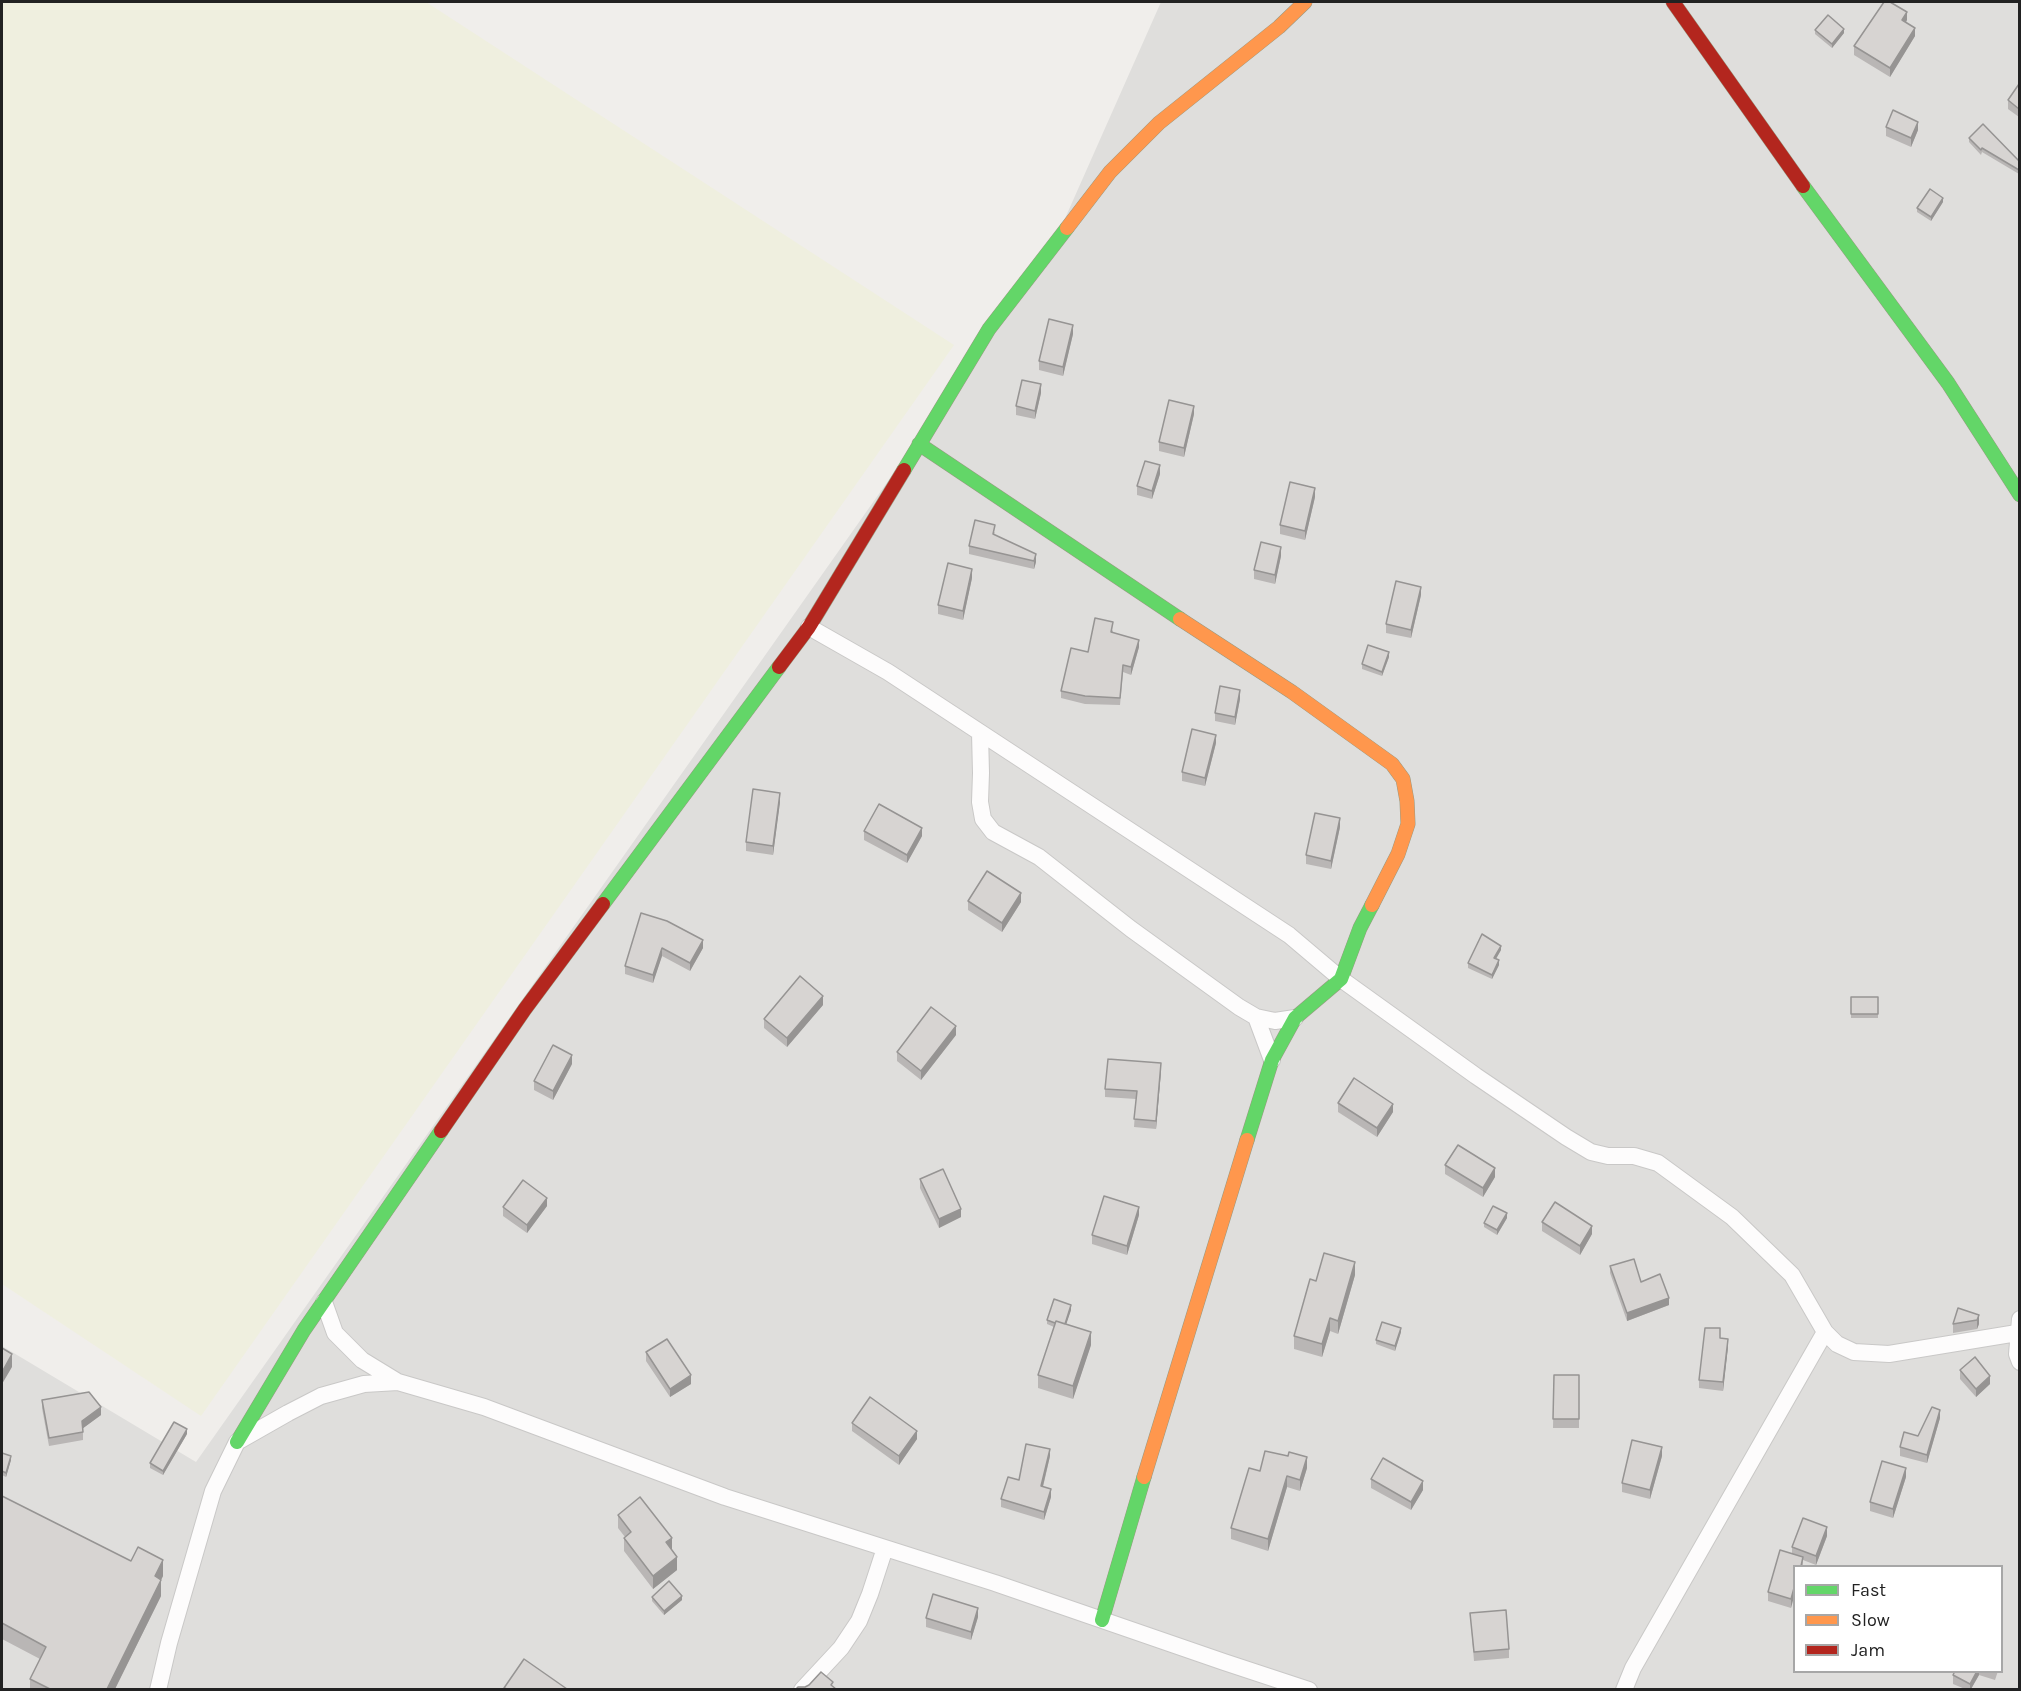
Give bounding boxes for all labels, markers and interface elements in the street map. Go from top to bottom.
legend [1793,1565,2003,1673]
text: Fast [1851,1579,1886,1601]
text: Slow [1851,1609,1890,1631]
text: Jam [1851,1639,1885,1661]

